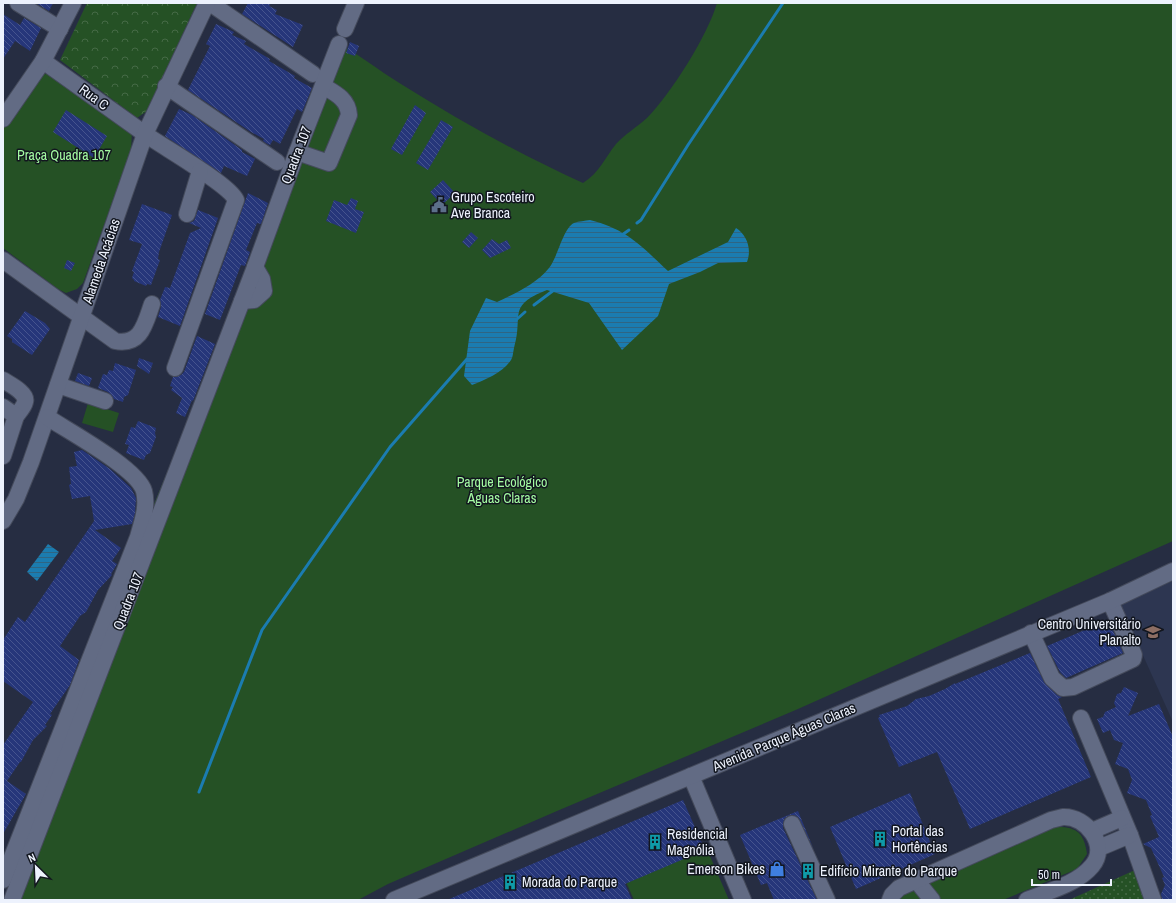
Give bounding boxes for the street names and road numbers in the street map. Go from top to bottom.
street label: Rua C [76,80,112,114]
street label: Quadra 107 [277,123,315,187]
street label: Alameda Acácias [78,216,124,307]
street label: Quadra 107 [109,569,147,633]
street label: Avenida Parque Águas Claras [709,699,858,776]

